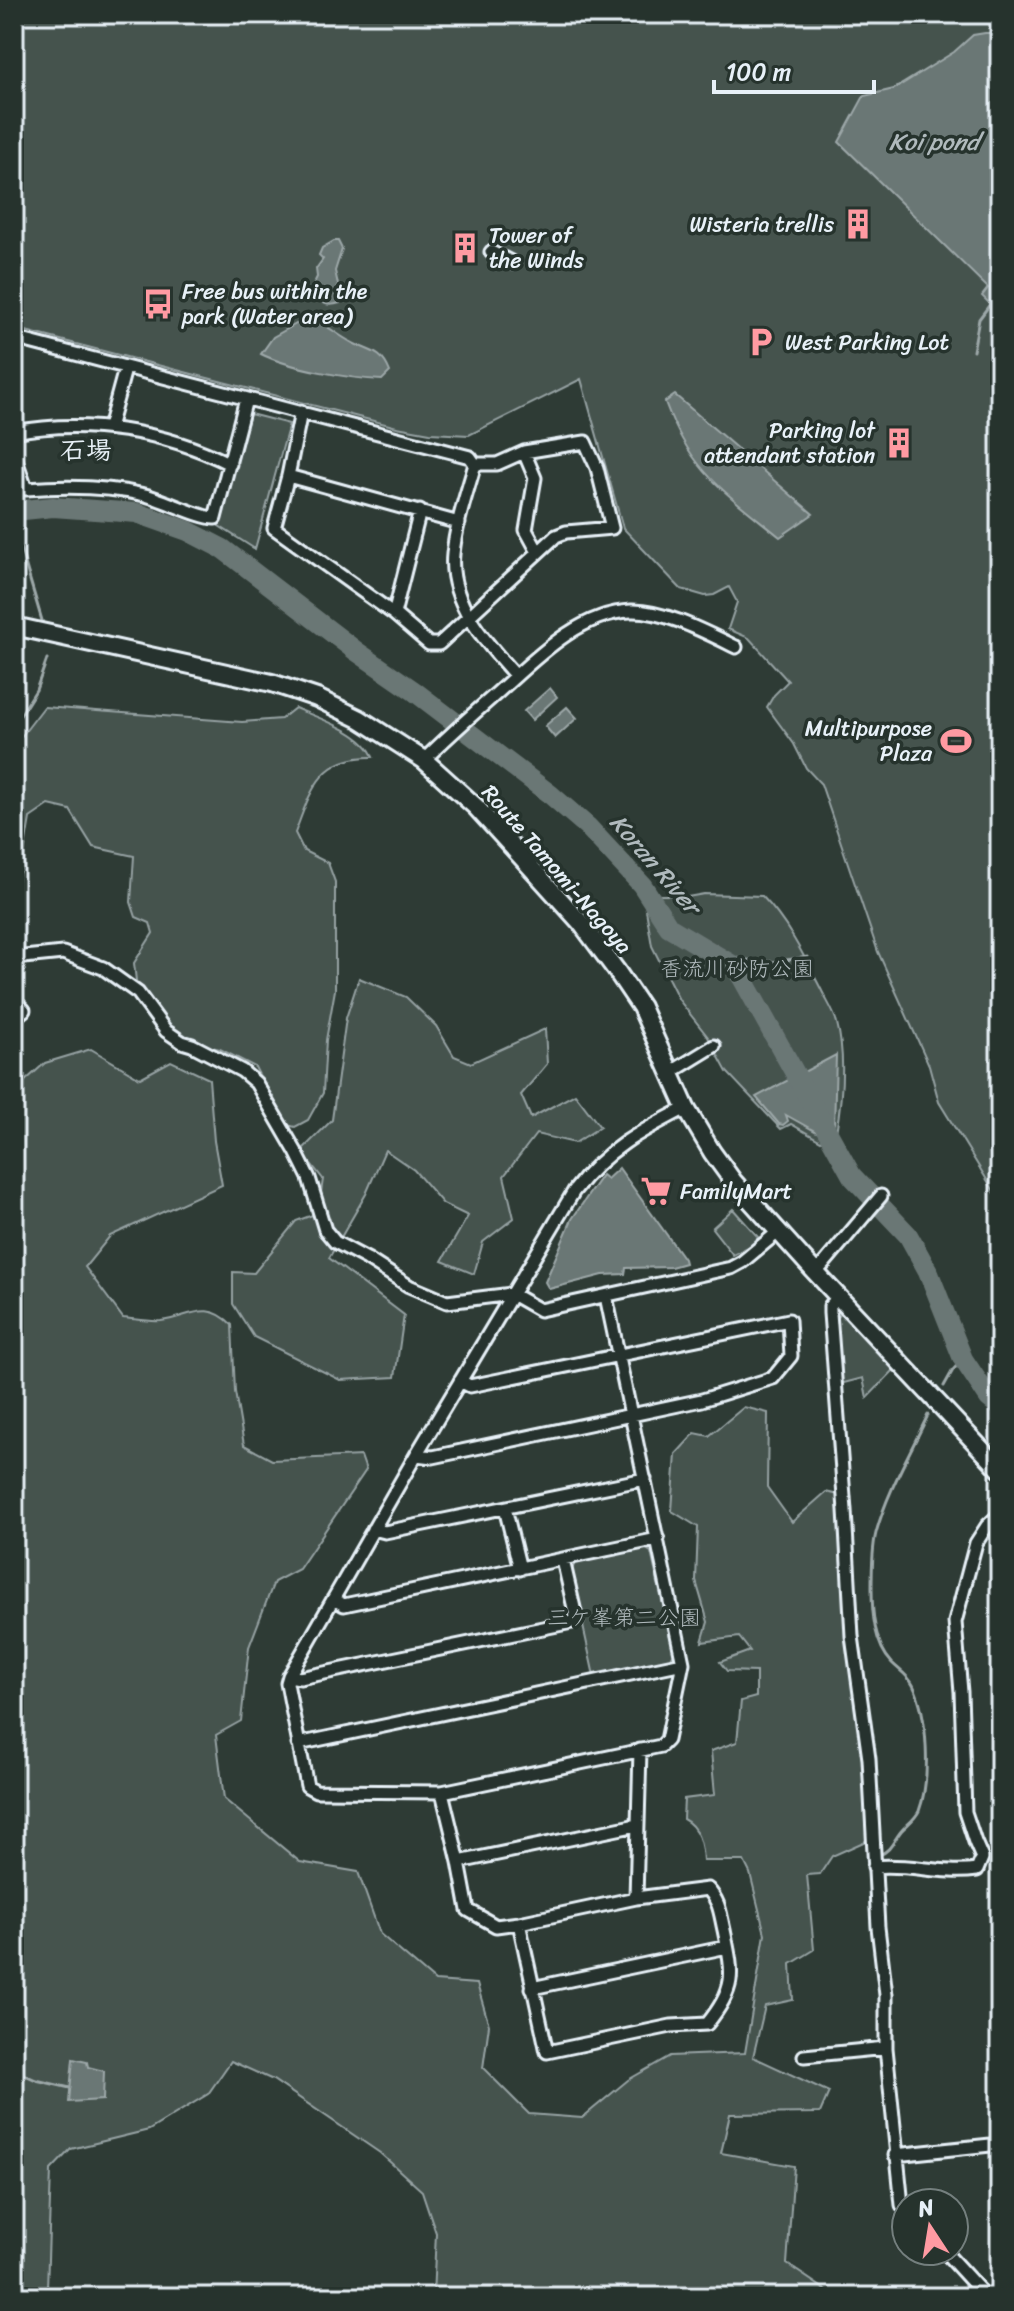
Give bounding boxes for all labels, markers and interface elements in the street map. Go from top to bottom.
scale bar [714,44,874,94]
text: 100 m [726,51,791,93]
water label: Koi pond [889,121,985,163]
place label: Wisteria trellis [689,205,835,244]
building icon: Wisteria trellis [841,207,875,241]
place label: Tower of the Winds [489,216,585,280]
building icon: Tower of the Winds [448,231,482,265]
place label: Free bus within the park (Water area) [181,272,368,336]
bus stop icon: Free bus within the park (Water area) [141,287,175,321]
place label: West Parking Lot [785,323,949,362]
parking icon: West Parking Lot [744,325,778,359]
place label: Parking lot attendant station [704,411,876,475]
building icon: Parking lot attendant station [882,426,916,460]
district label: 石場 [60,427,112,473]
place label: Multipurpose Plaza [805,709,933,773]
sports icon: Multipurpose Plaza [939,724,973,758]
street label: Route Tamomi-Nagoya [472,775,642,963]
water label: Koran River [599,804,714,927]
park label: 香流川砂防公園 [660,949,814,988]
place label: FamilyMart [680,1172,792,1211]
supermarket icon: FamilyMart [639,1174,673,1208]
park label: 三ケ峯第二公園 [547,1598,701,1637]
north arrow [890,2187,970,2267]
text: N [913,2187,938,2229]

